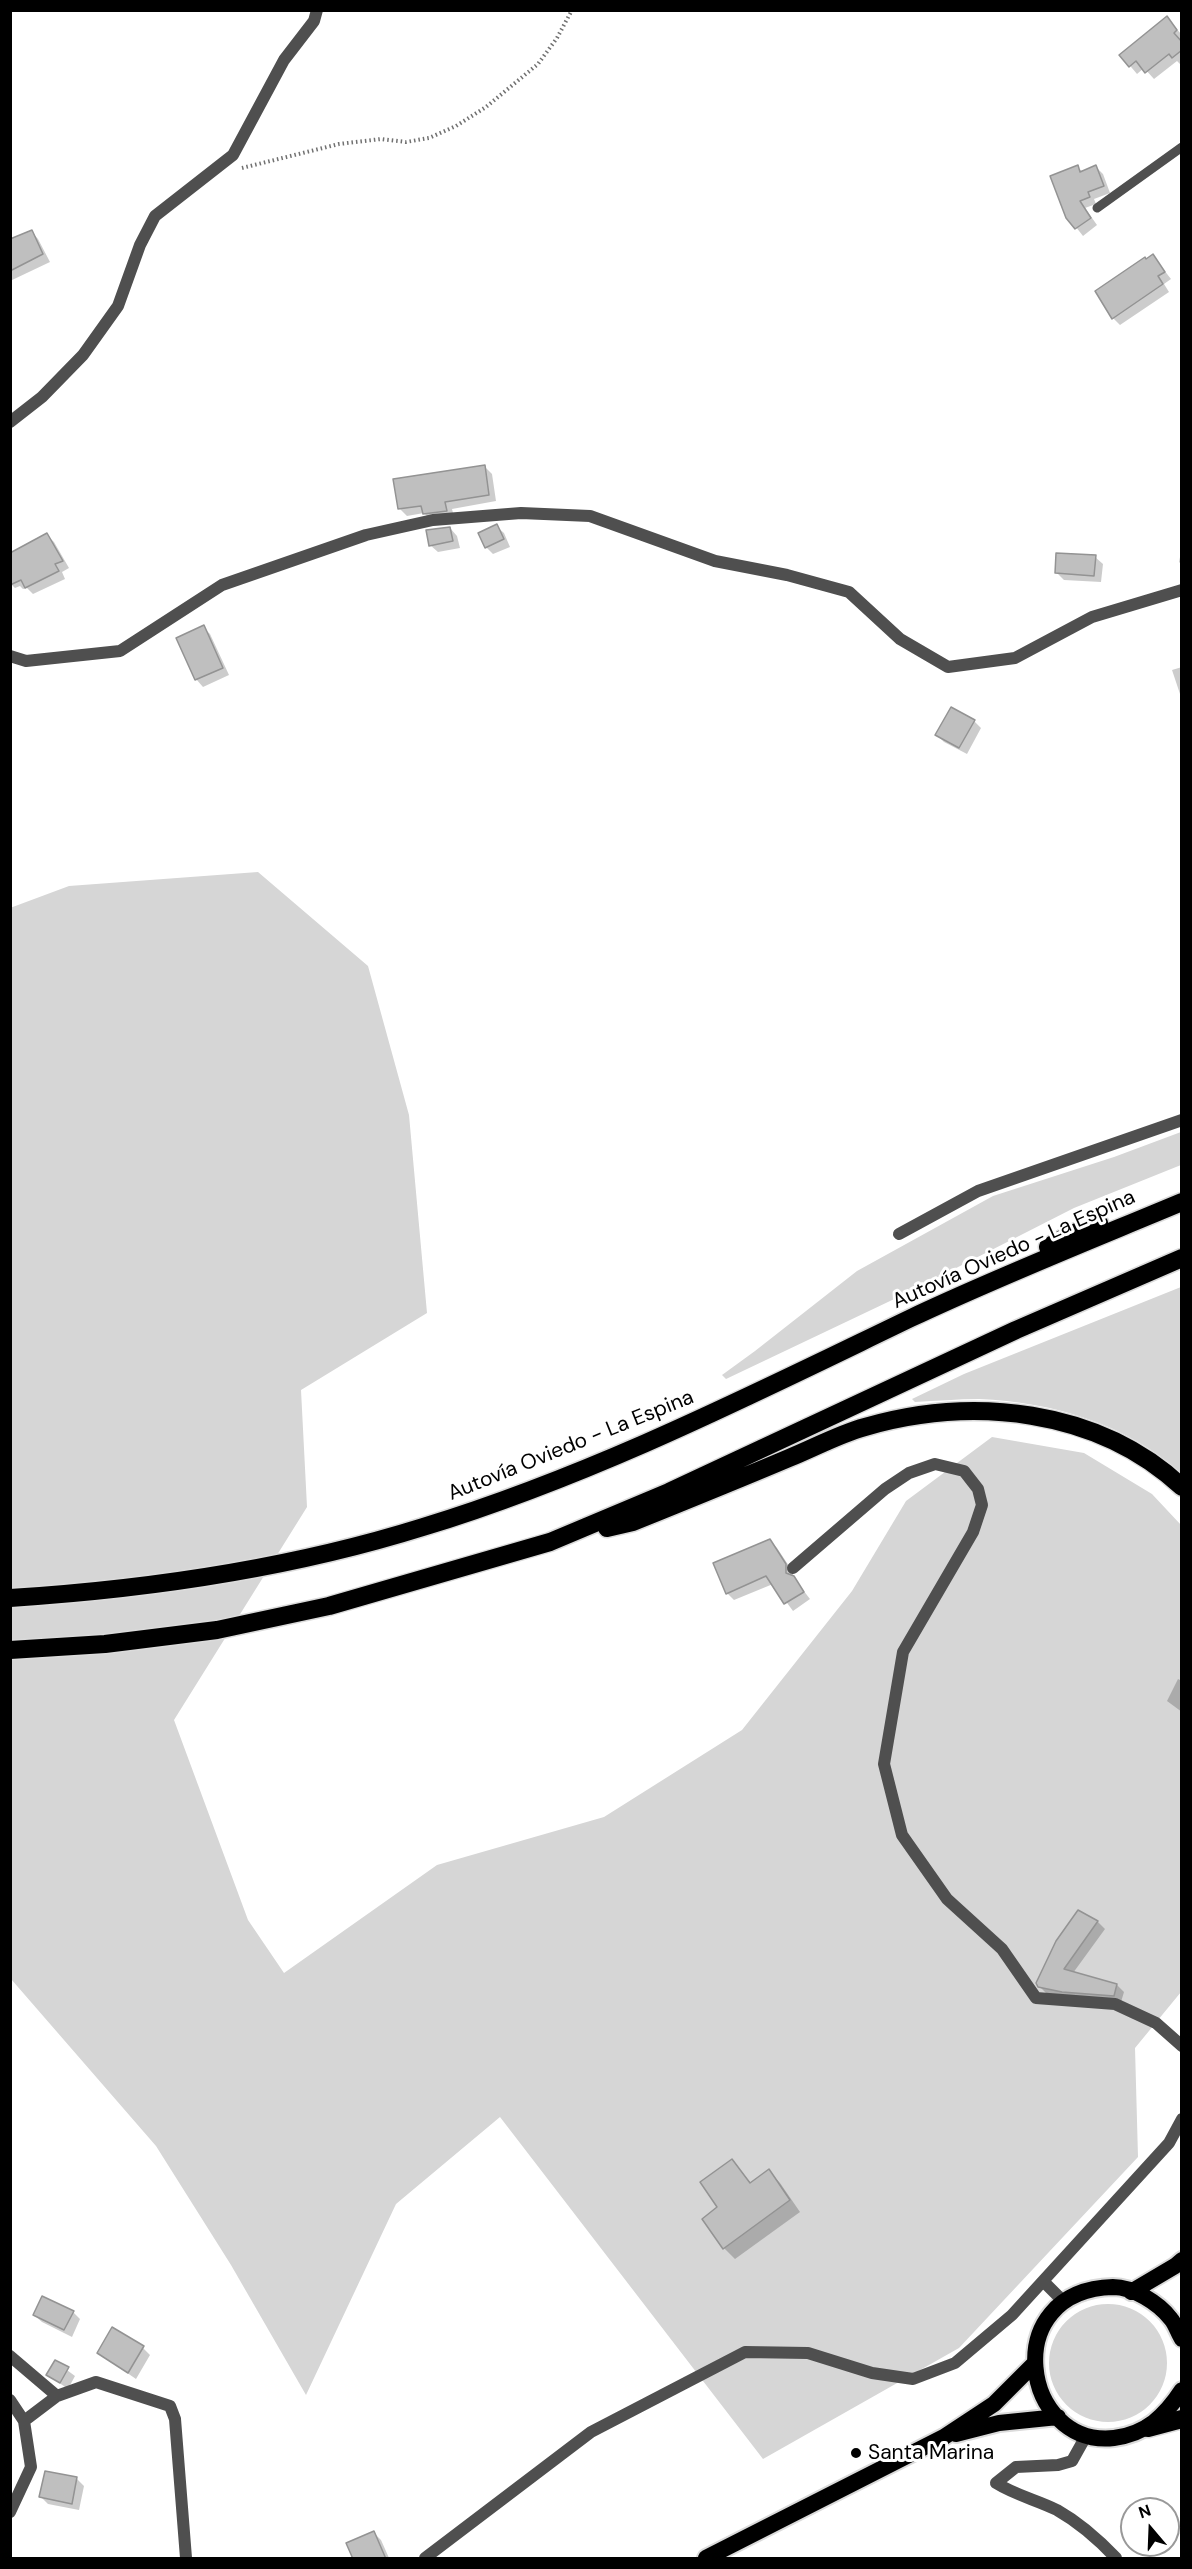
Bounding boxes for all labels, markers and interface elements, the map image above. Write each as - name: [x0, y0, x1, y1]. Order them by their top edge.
- street label: Autovía Oviedo - La Espina: [889, 1185, 1139, 1315]
- street label: Autovía Oviedo - La Espina: [444, 1385, 698, 1507]
- place label: Santa Marina: [868, 2440, 994, 2466]
- marker: Santa Marina: [849, 2446, 863, 2460]
- north arrow: [1120, 2497, 1180, 2557]
- text: N: [1136, 2500, 1154, 2523]

